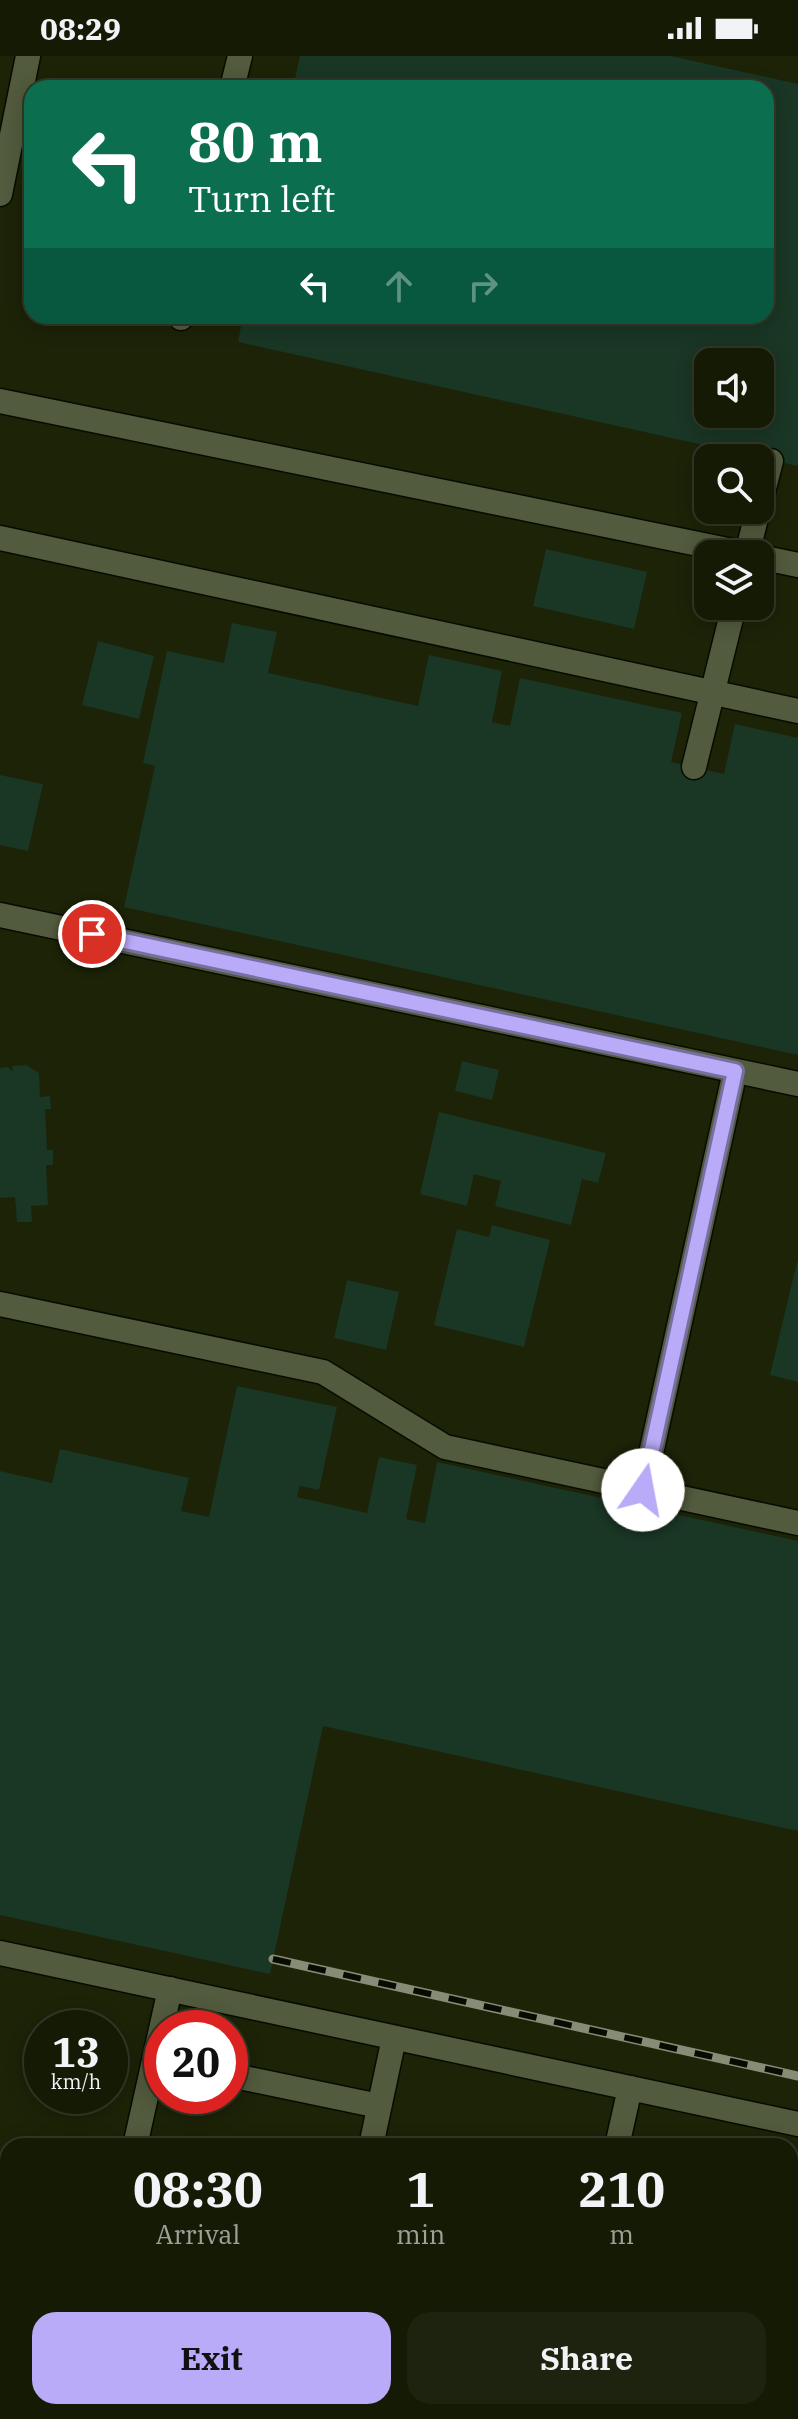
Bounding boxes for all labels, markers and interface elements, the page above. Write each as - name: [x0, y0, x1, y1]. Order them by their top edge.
- text: 08:29: [40, 9, 121, 48]
- text: 80 m: [188, 105, 323, 177]
- icon: left: [56, 112, 160, 216]
- text: Turn left: [188, 175, 335, 222]
- icon: left: [293, 264, 337, 308]
- icon: ahead: [377, 264, 421, 308]
- icon: right: [461, 264, 505, 308]
- map controls: [694, 348, 774, 620]
- button: sound: [694, 348, 774, 428]
- button: search: [694, 444, 774, 524]
- button: layers: [694, 540, 774, 620]
- pin: [58, 900, 126, 968]
- icon: arrive: [70, 912, 114, 956]
- position arrow: [601, 1448, 685, 1532]
- speed limit sign: 20: [144, 2010, 248, 2114]
- text: 13: [52, 2026, 100, 2078]
- text: km/h: [51, 2068, 101, 2095]
- text: 08:30: [133, 2158, 263, 2220]
- text: 1: [406, 2158, 435, 2220]
- text: 210: [579, 2158, 665, 2220]
- text: Arrival: [156, 2217, 240, 2251]
- text: min: [396, 2217, 445, 2251]
- text: m: [609, 2217, 634, 2251]
- button: Exit: [32, 2312, 391, 2404]
- button: Share: [407, 2312, 766, 2404]

